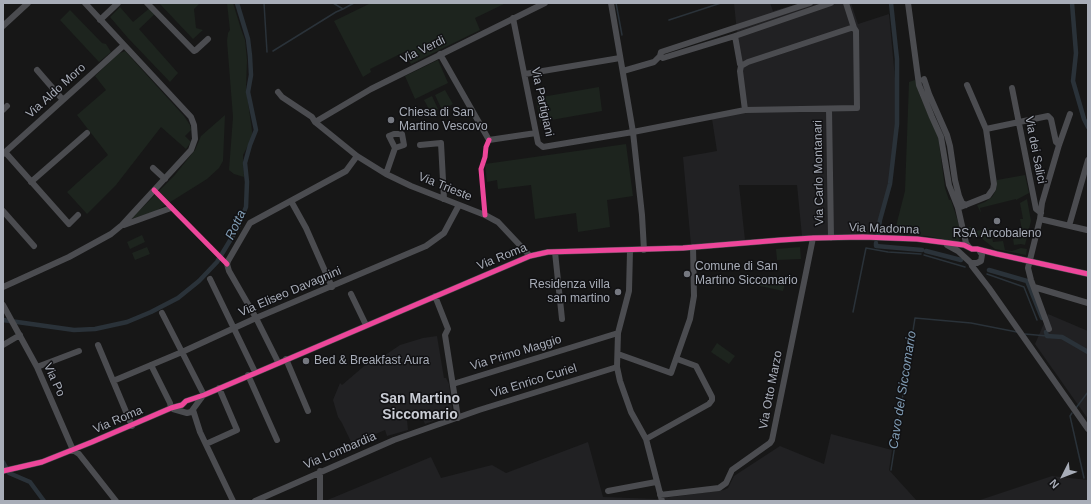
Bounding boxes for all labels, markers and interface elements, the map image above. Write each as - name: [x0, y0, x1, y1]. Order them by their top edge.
- street label: Via Verdi: [398, 33, 448, 67]
- street label: Via Aldo Moro: [23, 61, 89, 121]
- street label: Via Partigiani: [528, 66, 556, 138]
- place label: Chiesa di San Martino Vescovo: [399, 106, 488, 134]
- marker: Chiesa di San Martino Vescovo: [386, 115, 396, 125]
- street label: Via dei Salici: [1021, 115, 1049, 185]
- street label: Via Carlo Montanari: [811, 120, 827, 226]
- street label: Via Trieste: [416, 170, 474, 204]
- water label: Rotta: [222, 208, 250, 242]
- marker: RSA Arcobaleno: [992, 216, 1002, 226]
- street label: Via Madonna: [849, 221, 919, 237]
- place label: RSA Arcobaleno: [953, 227, 1041, 241]
- street label: Via Roma: [475, 240, 529, 274]
- place label: Comune di San Martino Siccomario: [695, 260, 798, 288]
- street label: Via Eliseo Davagnini: [237, 264, 343, 320]
- marker: Comune di San Martino Siccomario: [682, 269, 692, 279]
- place label: Residenza villa san martino: [529, 278, 610, 306]
- marker: Residenza villa san martino: [613, 287, 623, 297]
- water label: Cavo del Siccomario: [886, 330, 920, 450]
- street label: Via Primo Maggio: [469, 332, 563, 374]
- street label: Via Otto Marzo: [756, 349, 786, 431]
- place label: Bed & Breakfast Aura: [314, 354, 429, 368]
- marker: Bed & Breakfast Aura: [301, 356, 311, 366]
- street label: Via Po: [40, 361, 68, 399]
- street label: Via Enrico Curiel: [489, 361, 579, 401]
- district label: San Martino Siccomario: [380, 391, 460, 424]
- street label: Via Roma: [91, 403, 145, 437]
- street label: Via Lombardia: [302, 429, 378, 473]
- north arrow: [1043, 456, 1083, 496]
- text: N: [1047, 477, 1061, 491]

